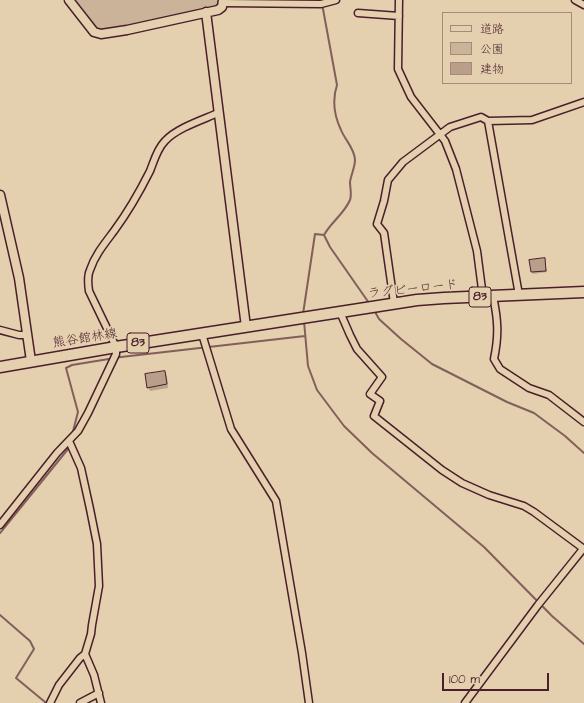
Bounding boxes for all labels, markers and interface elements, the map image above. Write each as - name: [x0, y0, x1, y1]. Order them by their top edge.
- legend: [442, 12, 572, 84]
- text: 道路: [480, 21, 504, 38]
- text: 公園: [480, 41, 504, 58]
- text: 建物: [480, 61, 504, 78]
- street label: ラグビーロード: [367, 278, 459, 302]
- road number: 83: [469, 287, 491, 307]
- street label: 熊谷館林線: [52, 326, 118, 352]
- road number: 83: [127, 333, 149, 353]
- scale bar: [444, 665, 551, 691]
- text: 100 m: [449, 671, 480, 688]

